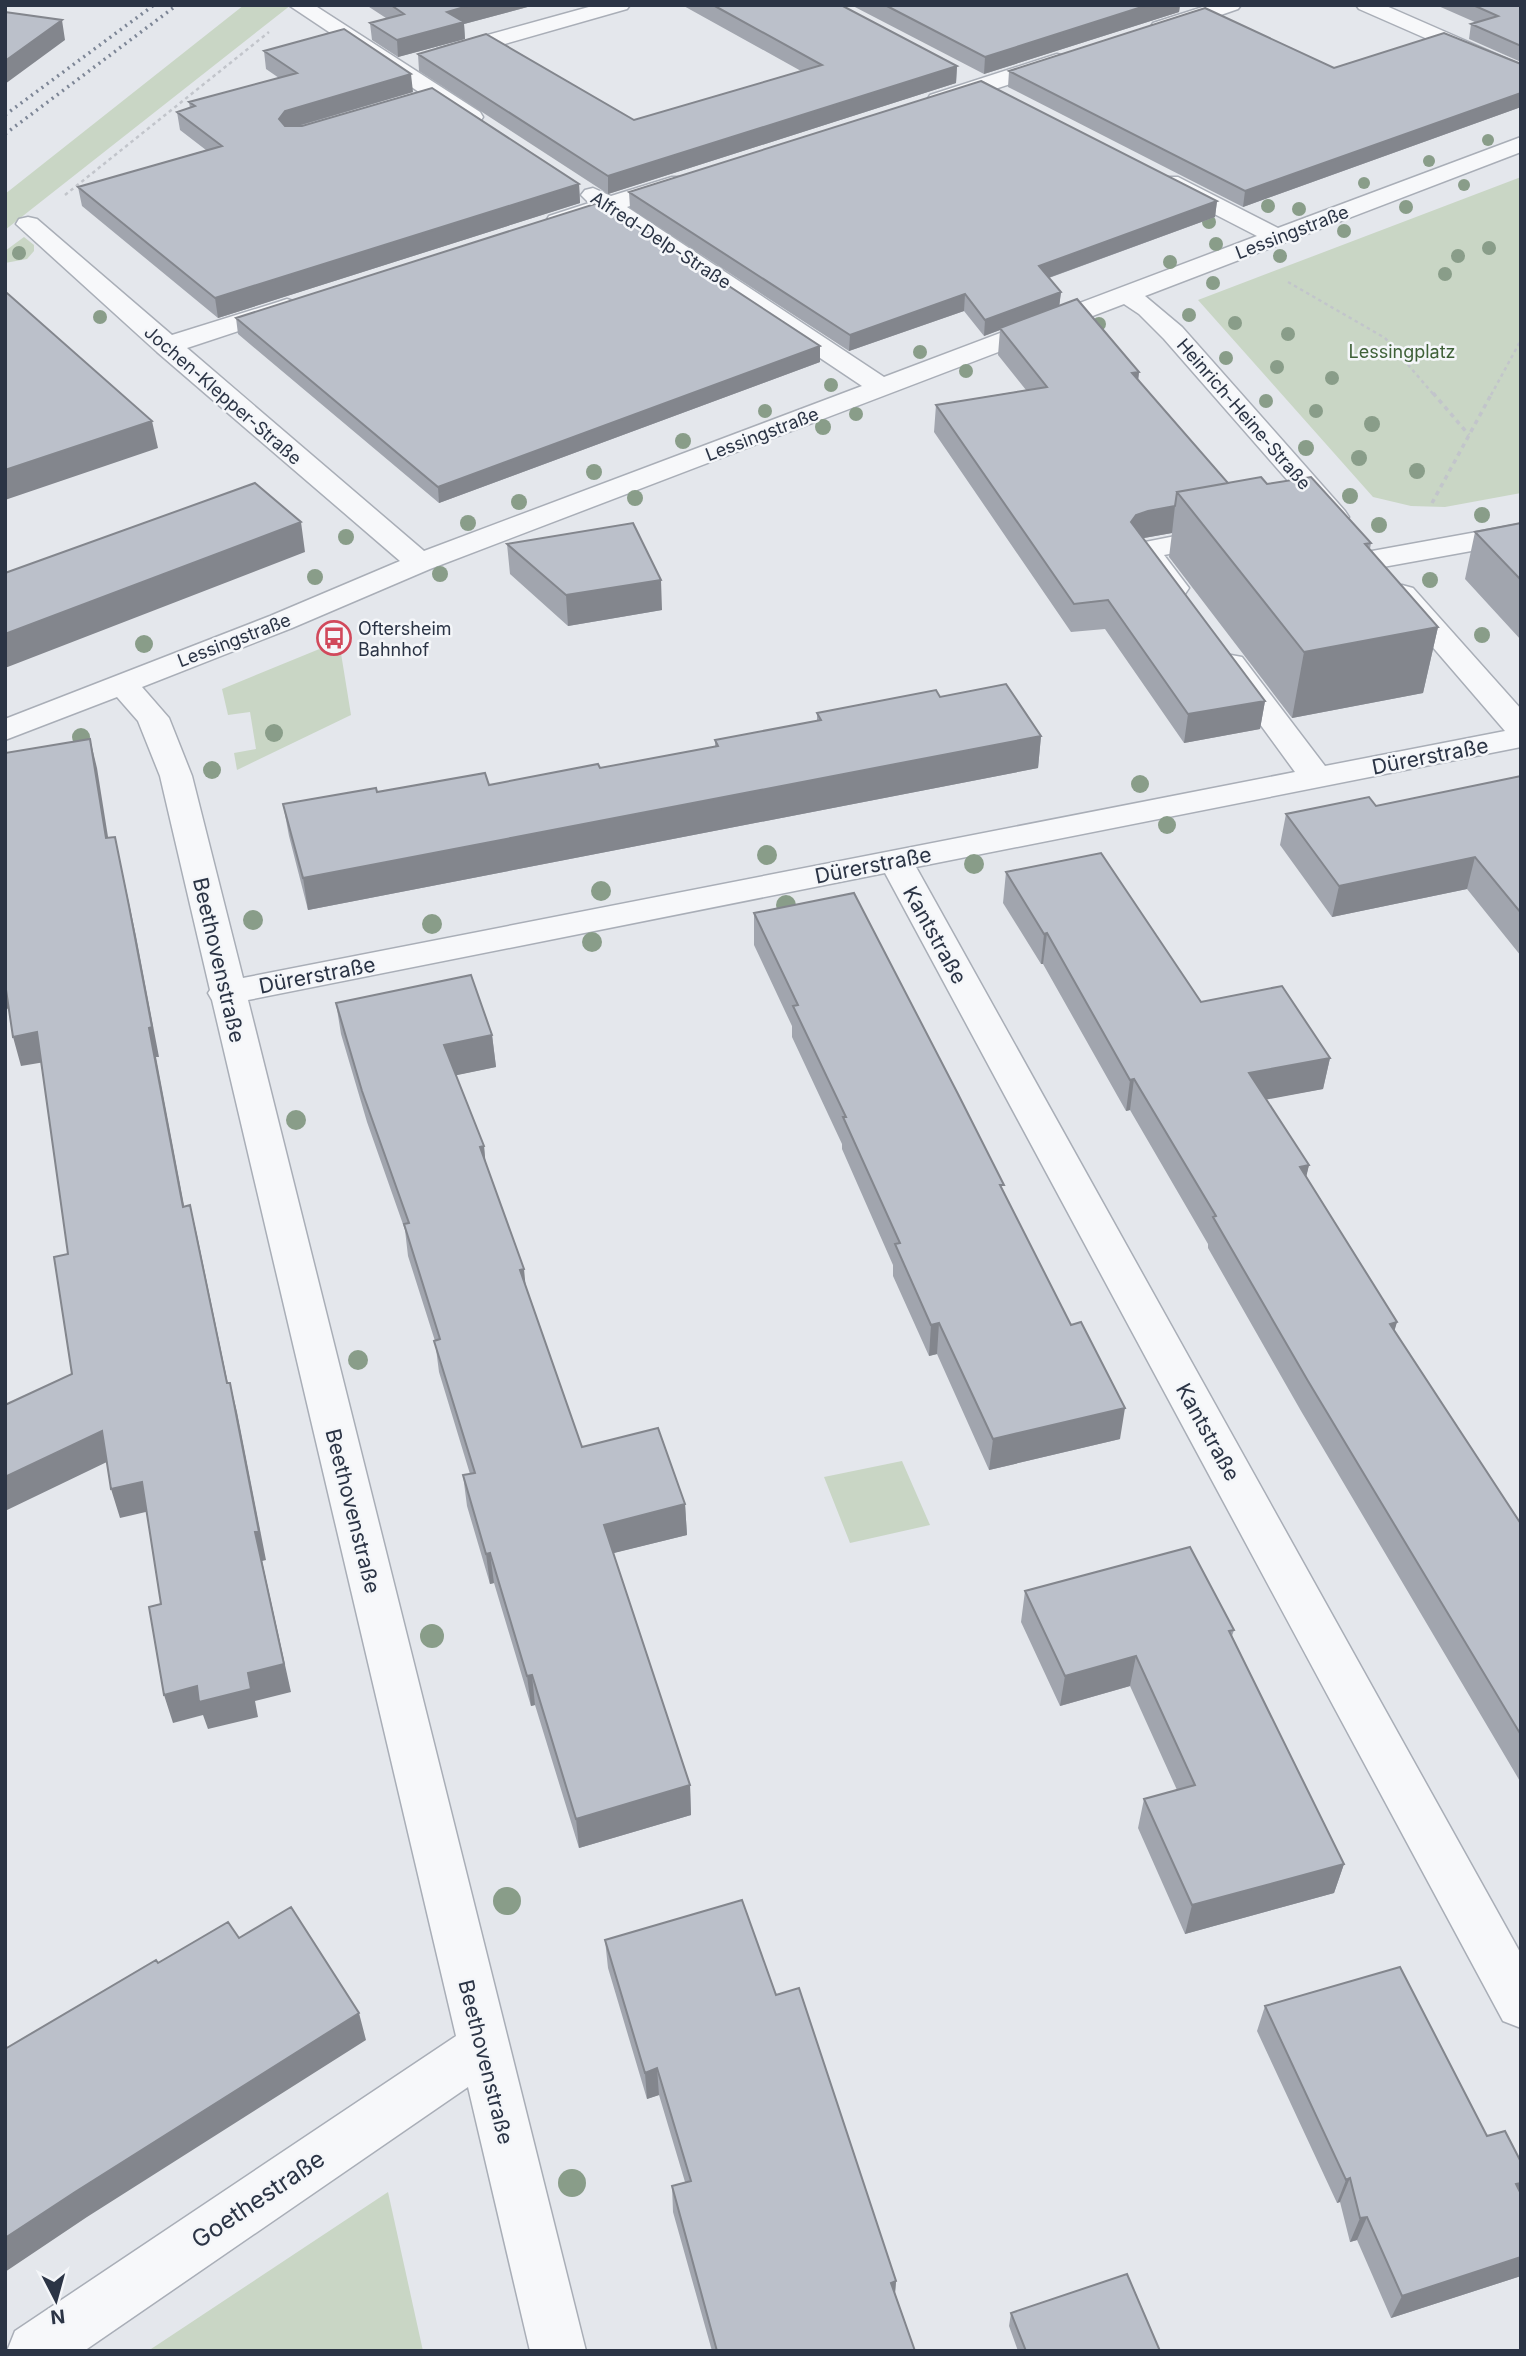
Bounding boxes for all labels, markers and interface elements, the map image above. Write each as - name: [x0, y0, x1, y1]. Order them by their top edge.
- street label: Alfred-Delp-Straße: [587, 187, 735, 293]
- street label: Lessingstraße: [1232, 201, 1352, 263]
- street label: Jochen-Klepper-Straße: [140, 321, 306, 469]
- street label: Heinrich-Heine-Straße: [1173, 334, 1315, 494]
- park label: Lessingplatz: [1348, 341, 1456, 362]
- street label: Lessingstraße: [702, 403, 822, 465]
- street label: Lessingstraße: [174, 609, 294, 671]
- place label: Oftersheim Bahnhof: [358, 618, 452, 660]
- bus stop icon: Oftersheim Bahnhof: [315, 619, 353, 657]
- street label: Dürerstraße: [1370, 732, 1490, 780]
- street label: Dürerstraße: [813, 841, 933, 889]
- street label: Beethovenstraße: [188, 875, 250, 1045]
- street label: Kantstraße: [898, 882, 972, 988]
- street label: Dürerstraße: [257, 951, 377, 999]
- street label: Kantstraße: [1171, 1379, 1245, 1485]
- street label: Beethovenstraße: [320, 1426, 386, 1596]
- street label: Beethovenstraße: [453, 1977, 519, 2147]
- street label: Goethestraße: [186, 2144, 330, 2254]
- north arrow: [21, 2265, 91, 2335]
- text: N: [49, 2304, 66, 2329]

